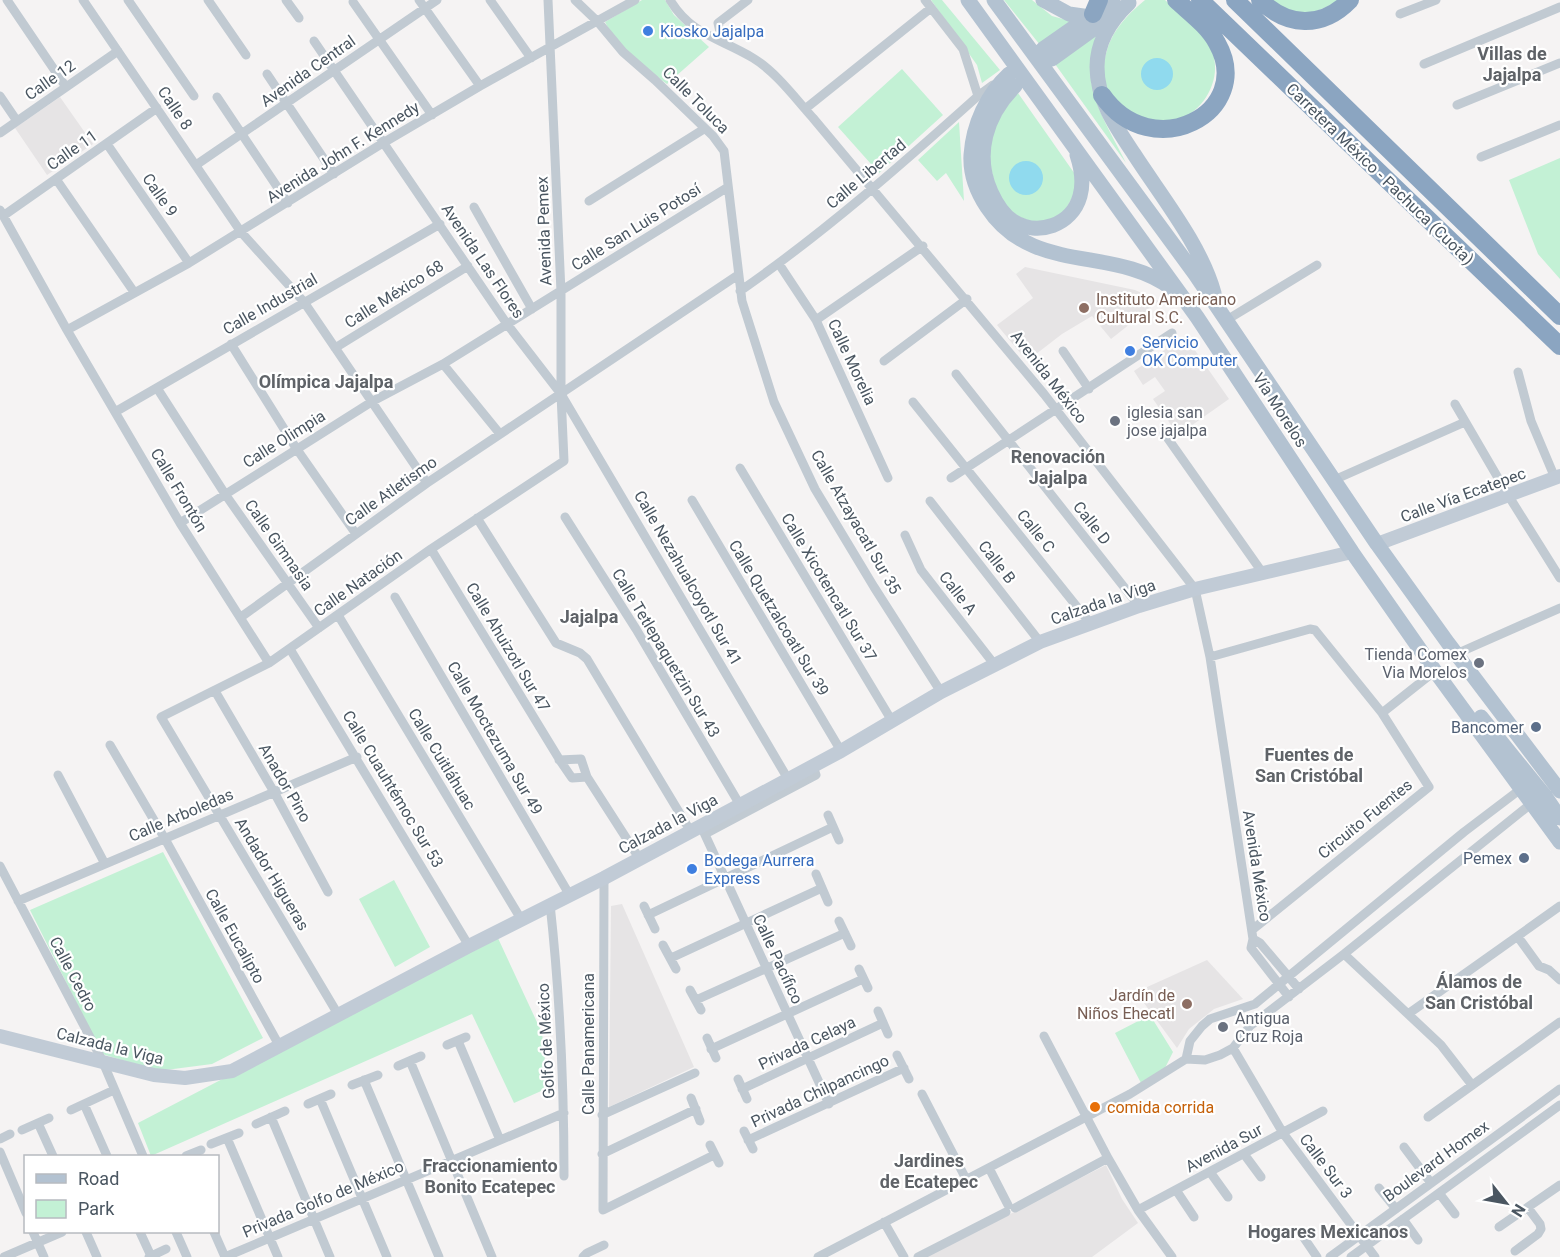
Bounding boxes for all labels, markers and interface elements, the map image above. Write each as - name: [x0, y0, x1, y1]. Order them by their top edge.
- place label: Kiosko Jajalpa: [660, 22, 764, 41]
- marker: Kiosko Jajalpa: [641, 24, 655, 38]
- street label: Avenida Central: [257, 31, 359, 111]
- district label: Villas de Jajalpa: [1477, 43, 1547, 85]
- street label: Calle 12: [21, 56, 79, 104]
- street label: Calle Toluca: [659, 63, 733, 137]
- street label: Carretera México - Pachuca (Cuota): [1282, 79, 1478, 269]
- street label: Calle 8: [154, 83, 196, 133]
- street label: Avenida John F. Kennedy: [263, 97, 423, 207]
- street label: Calle 11: [43, 126, 101, 174]
- street label: Calle Libertad: [822, 135, 910, 213]
- street label: Calle 9: [138, 170, 182, 220]
- street label: Avenida Pemex: [533, 176, 555, 286]
- street label: Calle San Luis Potosí: [568, 179, 705, 275]
- street label: Avenida Las Flores: [438, 200, 528, 322]
- street label: Calle México 68: [341, 256, 447, 332]
- street label: Calle Industrial: [219, 269, 321, 339]
- place label: Instituto Americano Cultural S.C.: [1096, 290, 1236, 327]
- marker: Instituto Americano Cultural S.C.: [1077, 301, 1091, 315]
- street label: Calle Morelia: [824, 316, 880, 408]
- street label: Avenida México: [1007, 327, 1091, 427]
- place label: Servicio OK Computer: [1142, 333, 1238, 370]
- marker: Servicio OK Computer: [1123, 344, 1137, 358]
- street label: Vía Morelos: [1249, 369, 1311, 451]
- district label: Olímpica Jajalpa: [259, 371, 394, 392]
- place label: iglesia san jose jajalpa: [1126, 403, 1207, 440]
- street label: Calle Olimpia: [239, 406, 329, 472]
- marker: iglesia san jose jajalpa: [1108, 414, 1122, 428]
- street label: Calle Frontón: [147, 445, 211, 535]
- street label: Calle Atzayacatl Sur 35: [807, 446, 905, 598]
- district label: Renovación Jajalpa: [1011, 446, 1105, 488]
- street label: Calle Atletismo: [341, 452, 441, 530]
- street label: Calle Vía Ecatepec: [1398, 464, 1528, 526]
- street label: Calle Nezahualcoyotl Sur 41: [630, 487, 746, 669]
- street label: Calle Gimnasia: [241, 496, 317, 594]
- street label: Calle D: [1069, 498, 1115, 548]
- street label: Calle C: [1013, 506, 1059, 556]
- street label: Calle Xicotencatl Sur 37: [777, 510, 881, 664]
- street label: Calle Quetzalcoatl Sur 39: [725, 537, 833, 699]
- street label: Calle B: [974, 537, 1020, 587]
- street label: Calle Natación: [310, 545, 406, 621]
- street label: Calle Tetlepaquetzin Sur 43: [608, 565, 724, 741]
- street label: Calle A: [935, 568, 981, 619]
- street label: Calzada la Viga: [1048, 575, 1158, 629]
- street label: Calle Ahuizotl Sur 47: [462, 579, 554, 715]
- district label: Jajalpa: [560, 606, 619, 627]
- place label: Tienda Comex Via Morelos: [1365, 645, 1467, 682]
- marker: Tienda Comex Via Morelos: [1472, 656, 1486, 670]
- street label: Calle Moctezuma Sur 49: [443, 658, 547, 818]
- street label: Calle Cuitláhuac: [404, 705, 480, 813]
- street label: Calle Cuauhtémoc Sur 53: [339, 707, 447, 871]
- place label: Bancomer: [1451, 718, 1525, 737]
- marker: Bancomer: [1529, 720, 1543, 734]
- street label: Anador Pino: [255, 740, 315, 826]
- district label: Fuentes de San Cristóbal: [1255, 744, 1363, 786]
- street label: Circuito Fuentes: [1314, 775, 1416, 863]
- street label: Calle Arboledas: [126, 784, 236, 846]
- street label: Calzada la Viga: [615, 790, 721, 858]
- street label: Avenida México: [1239, 809, 1275, 923]
- street label: Andador Higueras: [231, 814, 313, 934]
- place label: Pemex: [1463, 849, 1512, 868]
- place label: Bodega Aurrera Express: [704, 851, 814, 888]
- marker: Pemex: [1517, 851, 1531, 865]
- marker: Bodega Aurrera Express: [685, 862, 699, 876]
- street label: Calle Eucalipto: [201, 885, 269, 987]
- street label: Calle Pacífico: [749, 911, 807, 1007]
- street label: Calle Cedro: [45, 933, 101, 1015]
- district label: Álamos de San Cristóbal: [1425, 971, 1533, 1013]
- street label: Calle Panamericana: [579, 973, 598, 1115]
- street label: Golfo de México: [533, 983, 559, 1099]
- place label: Jardín de Niños Ehecatl: [1077, 986, 1175, 1023]
- marker: Jardín de Niños Ehecatl: [1180, 997, 1194, 1011]
- place label: Antigua Cruz Roja: [1235, 1009, 1303, 1046]
- street label: Privada Celaya: [755, 1012, 859, 1074]
- marker: Antigua Cruz Roja: [1216, 1020, 1230, 1034]
- street label: Calzada la Viga: [54, 1024, 166, 1068]
- street label: Privada Chilpancingo: [748, 1051, 892, 1131]
- place label: comida corrida: [1107, 1098, 1214, 1117]
- marker: comida corrida: [1088, 1100, 1102, 1114]
- street label: Boulevard Homex: [1380, 1116, 1493, 1206]
- street label: Avenida Sur: [1182, 1120, 1266, 1176]
- street label: Calle Sur 3: [1296, 1130, 1356, 1202]
- district label: Jardines de Ecatepec: [880, 1150, 978, 1192]
- legend: [24, 1155, 219, 1233]
- district label: Fraccionamiento Bonito Ecatepec: [422, 1155, 558, 1197]
- street label: Privada Golfo de México: [240, 1156, 406, 1242]
- text: Road: [78, 1168, 119, 1189]
- north arrow: [1476, 1173, 1536, 1233]
- text: Park: [78, 1198, 115, 1219]
- text: N: [1507, 1201, 1529, 1220]
- district label: Hogares Mexicanos: [1248, 1221, 1408, 1242]

